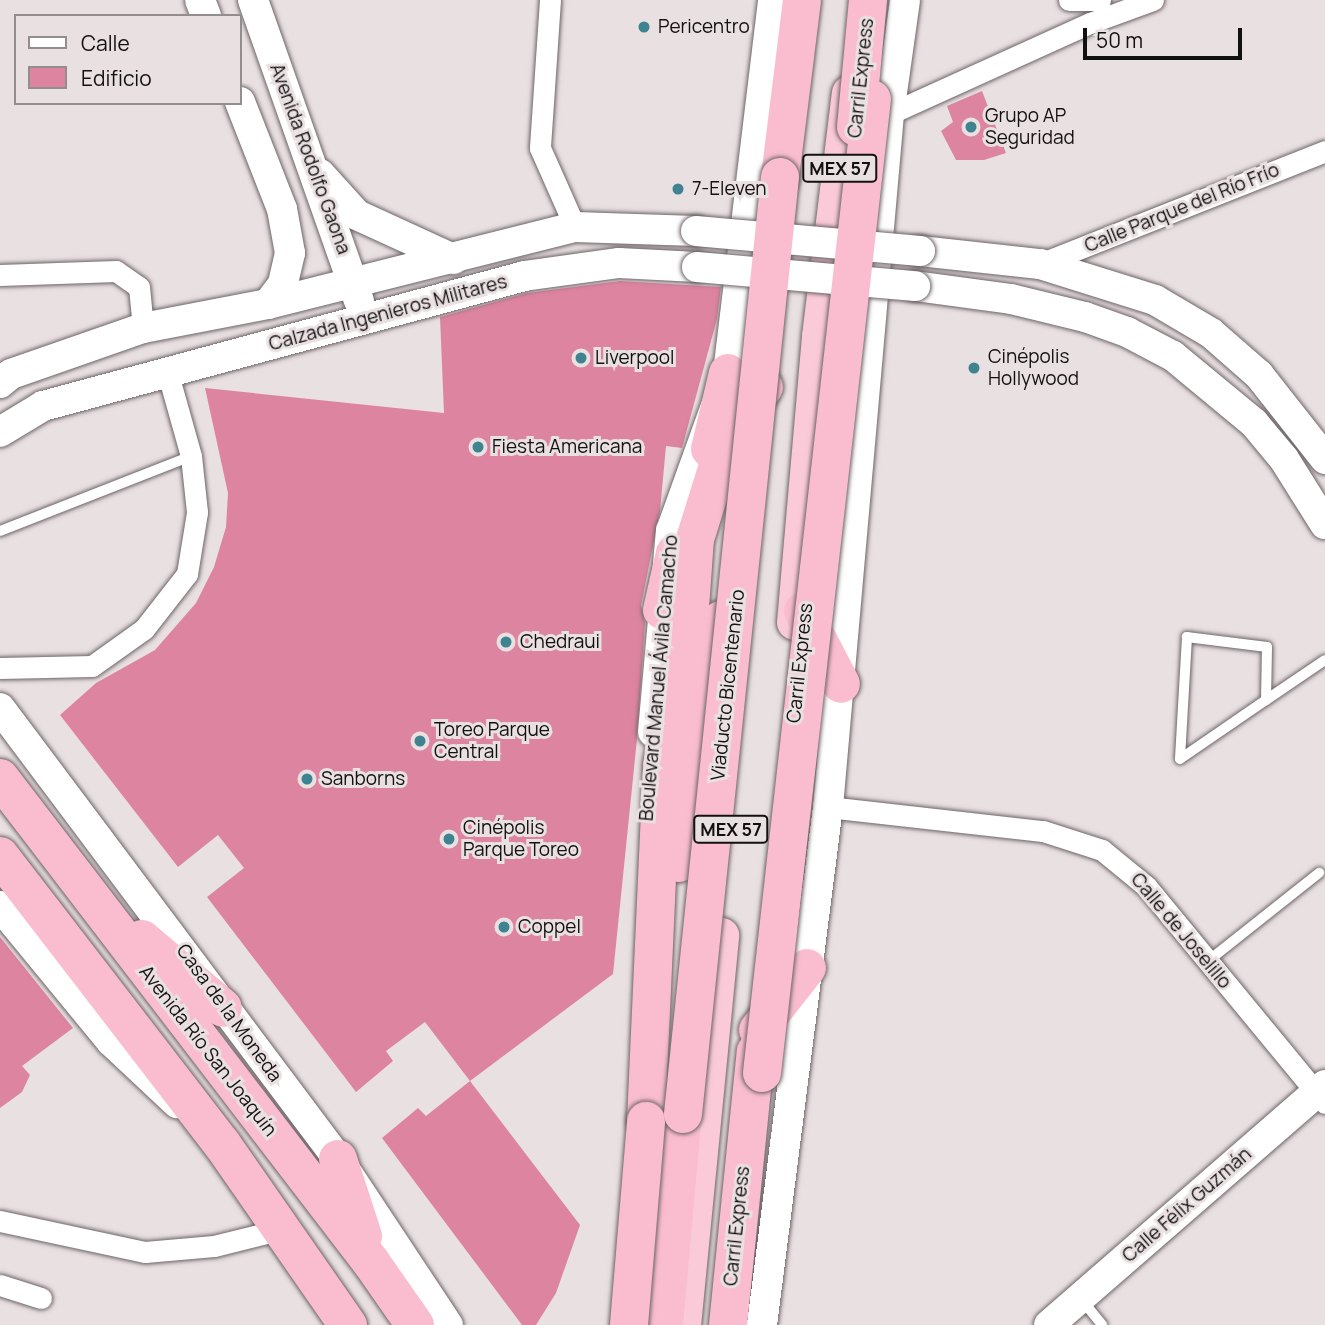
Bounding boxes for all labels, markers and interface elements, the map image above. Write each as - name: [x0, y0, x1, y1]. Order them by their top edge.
- legend: [14, 14, 242, 105]
- scale bar: [1087, 14, 1246, 58]
- place label: Pericentro: [658, 16, 750, 38]
- street label: Carril Express: [843, 17, 879, 139]
- marker: Pericentro: [636, 19, 652, 35]
- text: 50 m: [1096, 26, 1143, 54]
- text: Calle: [81, 29, 130, 57]
- street label: Avenida Rodolfo Gaona: [265, 61, 355, 257]
- text: Edificio: [81, 64, 152, 92]
- place label: Grupo AP Seguridad: [985, 105, 1075, 149]
- marker: Grupo AP Seguridad: [963, 119, 979, 135]
- road number: MEX 57: [802, 154, 878, 182]
- street label: Calle Parque del Río Frío: [1081, 158, 1283, 258]
- place label: 7-Eleven: [692, 178, 767, 200]
- marker: 7-Eleven: [670, 181, 686, 197]
- street label: Calzada Ingenieros Militares: [266, 270, 510, 356]
- place label: Cinépolis Hollywood: [988, 346, 1079, 390]
- place label: Liverpool: [595, 347, 675, 369]
- marker: Liverpool: [573, 350, 589, 366]
- marker: Cinépolis Hollywood: [966, 360, 982, 376]
- place label: Fiesta Americana: [492, 436, 642, 458]
- marker: Fiesta Americana: [470, 439, 486, 455]
- street label: Boulevard Manuel Ávila Camacho: [635, 534, 683, 822]
- street label: Viaducto Bicentenario: [707, 588, 749, 782]
- street label: Carril Express: [782, 602, 818, 724]
- place label: Chedraui: [520, 631, 600, 653]
- marker: Chedraui: [498, 634, 514, 650]
- place label: Toreo Parque Central: [434, 719, 550, 763]
- marker: Toreo Parque Central: [412, 733, 428, 749]
- place label: Sanborns: [321, 768, 405, 790]
- marker: Sanborns: [299, 771, 315, 787]
- road number: MEX 57: [692, 814, 770, 844]
- place label: Cinépolis Parque Toreo: [463, 817, 579, 861]
- marker: Cinépolis Parque Toreo: [441, 831, 457, 847]
- street label: Calle de Joselillo: [1126, 868, 1236, 994]
- place label: Coppel: [518, 916, 581, 938]
- marker: Coppel: [496, 919, 512, 935]
- street label: Casa de la Moneda: [171, 940, 287, 1086]
- street label: Avenida Río San Joaquín: [134, 961, 282, 1141]
- street label: Calle Félix Guzmán: [1118, 1143, 1256, 1267]
- street label: Carril Express: [719, 1165, 755, 1287]

